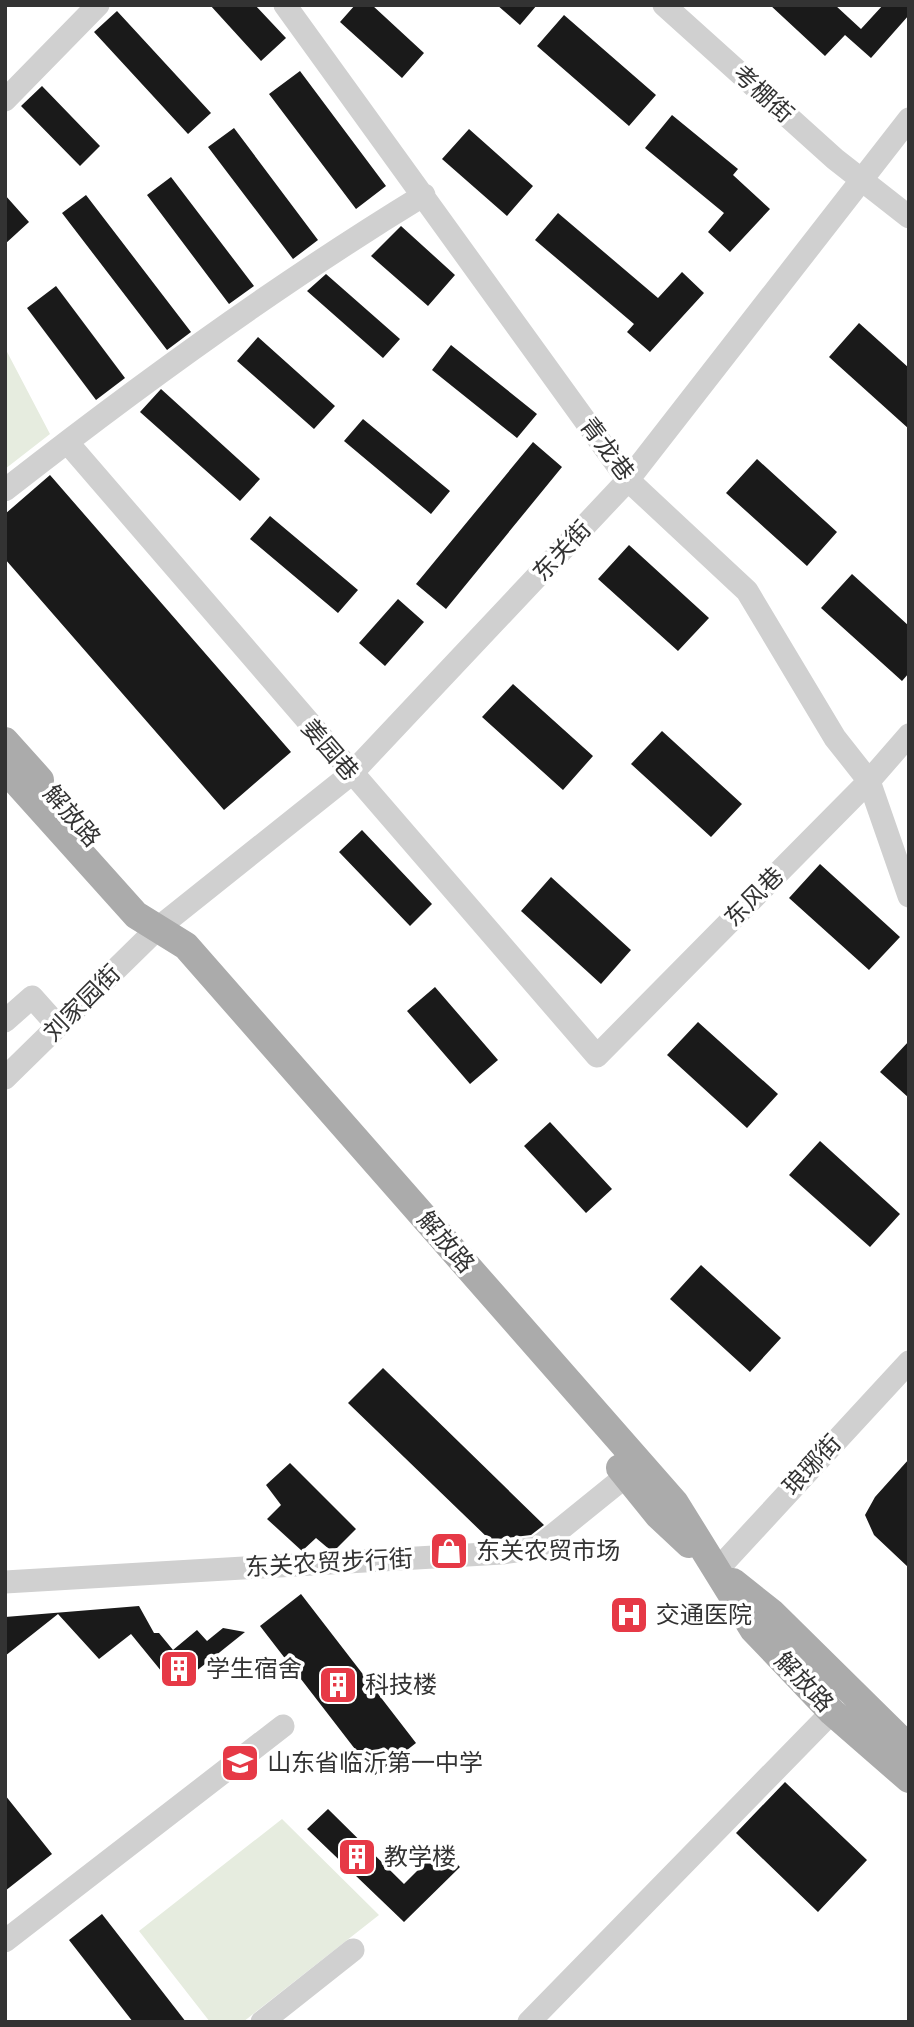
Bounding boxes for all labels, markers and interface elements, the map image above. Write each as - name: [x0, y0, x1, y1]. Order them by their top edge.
- street label: 考棚街: [727, 60, 799, 128]
- street label: 青龙巷: [574, 412, 640, 486]
- street label: 东关街: [527, 515, 597, 587]
- street label: 姜园巷: [296, 714, 364, 786]
- street label: 解放路: [38, 780, 106, 852]
- street label: 东风巷: [719, 862, 789, 932]
- street label: 刘家园街: [38, 959, 126, 1047]
- street label: 解放路: [412, 1206, 480, 1278]
- street label: 琅琊街: [777, 1429, 847, 1501]
- shop icon: 东关农贸市场: [428, 1530, 470, 1572]
- place label: 东关农贸市场: [476, 1537, 620, 1565]
- street label: 东关农贸步行街: [244, 1545, 414, 1581]
- hospital icon: 交通医院: [608, 1594, 650, 1636]
- place label: 交通医院: [656, 1601, 752, 1629]
- street label: 解放路: [769, 1646, 839, 1718]
- building icon: 学生宿舍: [158, 1648, 200, 1690]
- place label: 学生宿舍: [206, 1655, 302, 1683]
- building icon: 科技楼: [317, 1664, 359, 1706]
- place label: 科技楼: [365, 1671, 437, 1699]
- school or university icon: 山东省临沂第一中学: [219, 1742, 261, 1784]
- place label: 山东省临沂第一中学: [267, 1749, 483, 1777]
- building icon: 教学楼: [336, 1836, 378, 1878]
- place label: 教学楼: [384, 1843, 456, 1871]

